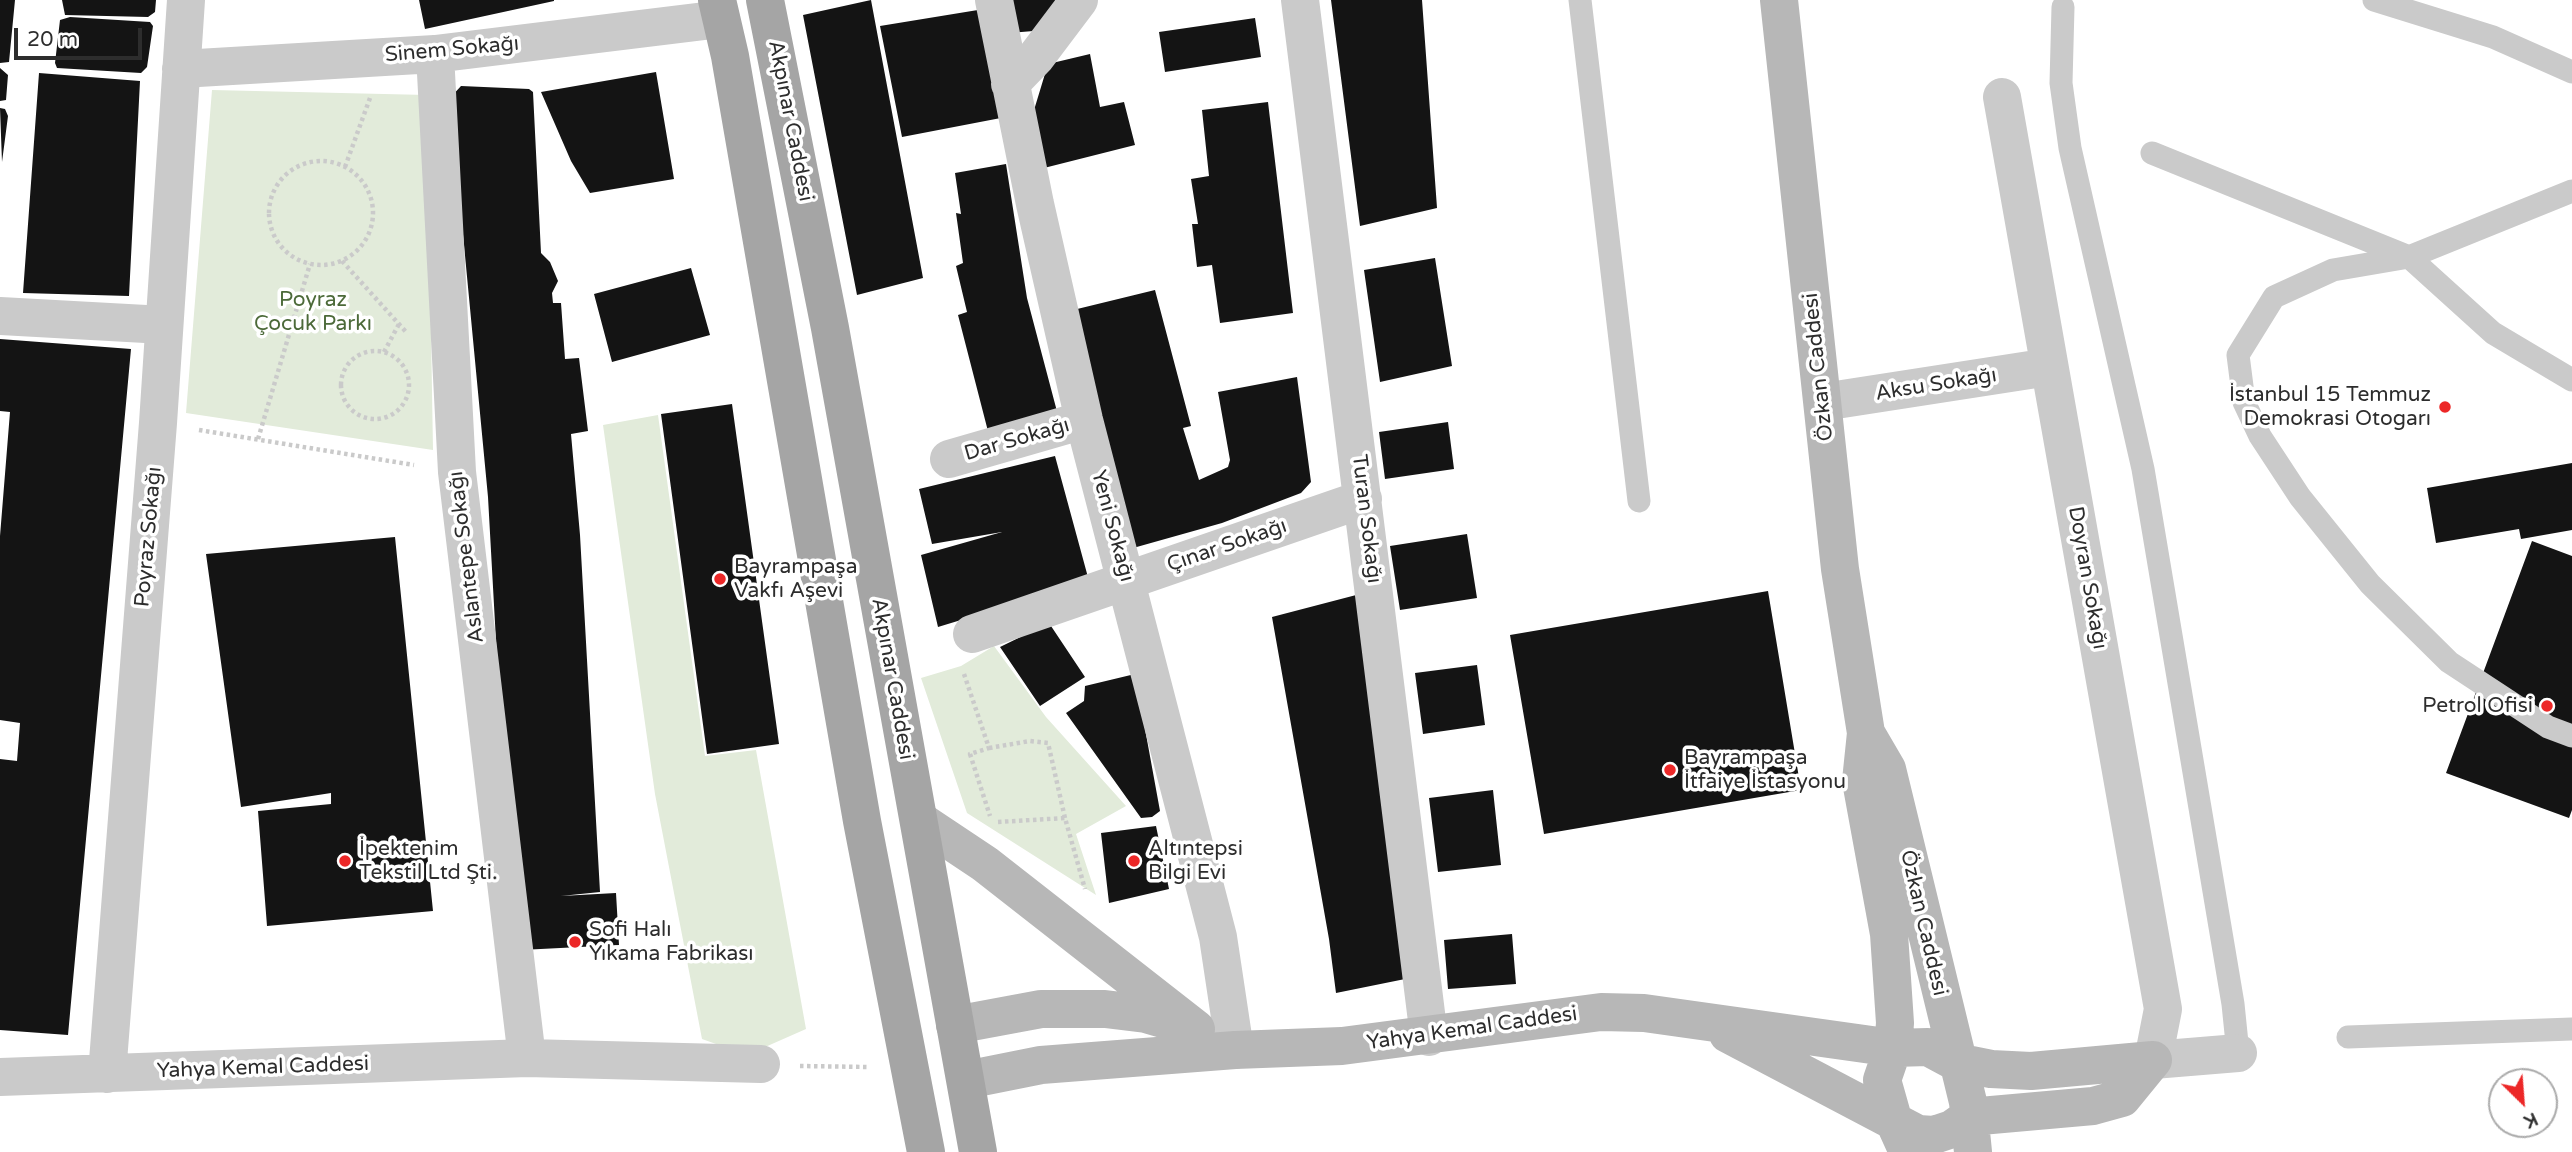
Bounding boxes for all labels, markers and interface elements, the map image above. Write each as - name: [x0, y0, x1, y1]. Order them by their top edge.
- scale bar: [18, 14, 145, 58]
- text: 20 m: [27, 27, 78, 52]
- street label: Sinem Sokağı: [384, 32, 520, 68]
- street label: Akpınar Caddesi: [762, 38, 818, 204]
- park label: Poyraz Çocuk Parkı: [254, 287, 372, 337]
- street label: Özkan Caddesi: [1799, 292, 1839, 442]
- street label: Aksu Sokağı: [1874, 363, 1998, 407]
- place label: İstanbul 15 Temmuz Demokrasi Otogarı: [2229, 382, 2431, 432]
- marker: İstanbul 15 Temmuz Demokrasi Otogarı: [2437, 399, 2453, 415]
- street label: Dar Sokağı: [962, 413, 1072, 467]
- street label: Turan Sokağı: [1346, 453, 1386, 585]
- street label: Poyraz Sokağı: [130, 466, 168, 608]
- street label: Yeni Sokağı: [1085, 467, 1139, 585]
- street label: Aslantepe Sokağı: [444, 470, 490, 644]
- street label: Doyran Sokağı: [2062, 505, 2112, 651]
- street label: Çınar Sokağı: [1164, 514, 1290, 578]
- place label: Bayrampaşa Vakfı Aşevi: [734, 554, 858, 604]
- marker: Bayrampaşa Vakfı Aşevi: [712, 571, 728, 587]
- street label: Akpınar Caddesi: [865, 596, 919, 762]
- place label: Petrol Ofisi: [2422, 693, 2533, 719]
- marker: Petrol Ofisi: [2539, 698, 2555, 714]
- place label: Bayrampaşa İtfaiye İstasyonu: [1684, 745, 1846, 795]
- marker: Bayrampaşa İtfaiye İstasyonu: [1662, 762, 1678, 778]
- place label: İpektenim Tekstil Ltd Şti.: [359, 836, 497, 886]
- place label: Altıntepsi Bilgi Evi: [1148, 836, 1243, 886]
- street label: Özkan Caddesi: [1894, 848, 1952, 998]
- marker: İpektenim Tekstil Ltd Şti.: [337, 853, 353, 869]
- marker: Altıntepsi Bilgi Evi: [1126, 853, 1142, 869]
- place label: Sofi Halı Yıkama Fabrikası: [589, 917, 754, 967]
- marker: Sofi Halı Yıkama Fabrikası: [567, 934, 583, 950]
- street label: Yahya Kemal Caddesi: [1365, 1002, 1579, 1056]
- street label: Yahya Kemal Caddesi: [156, 1052, 370, 1084]
- north arrow: [2488, 1068, 2558, 1138]
- text: K: [2521, 1108, 2541, 1133]

